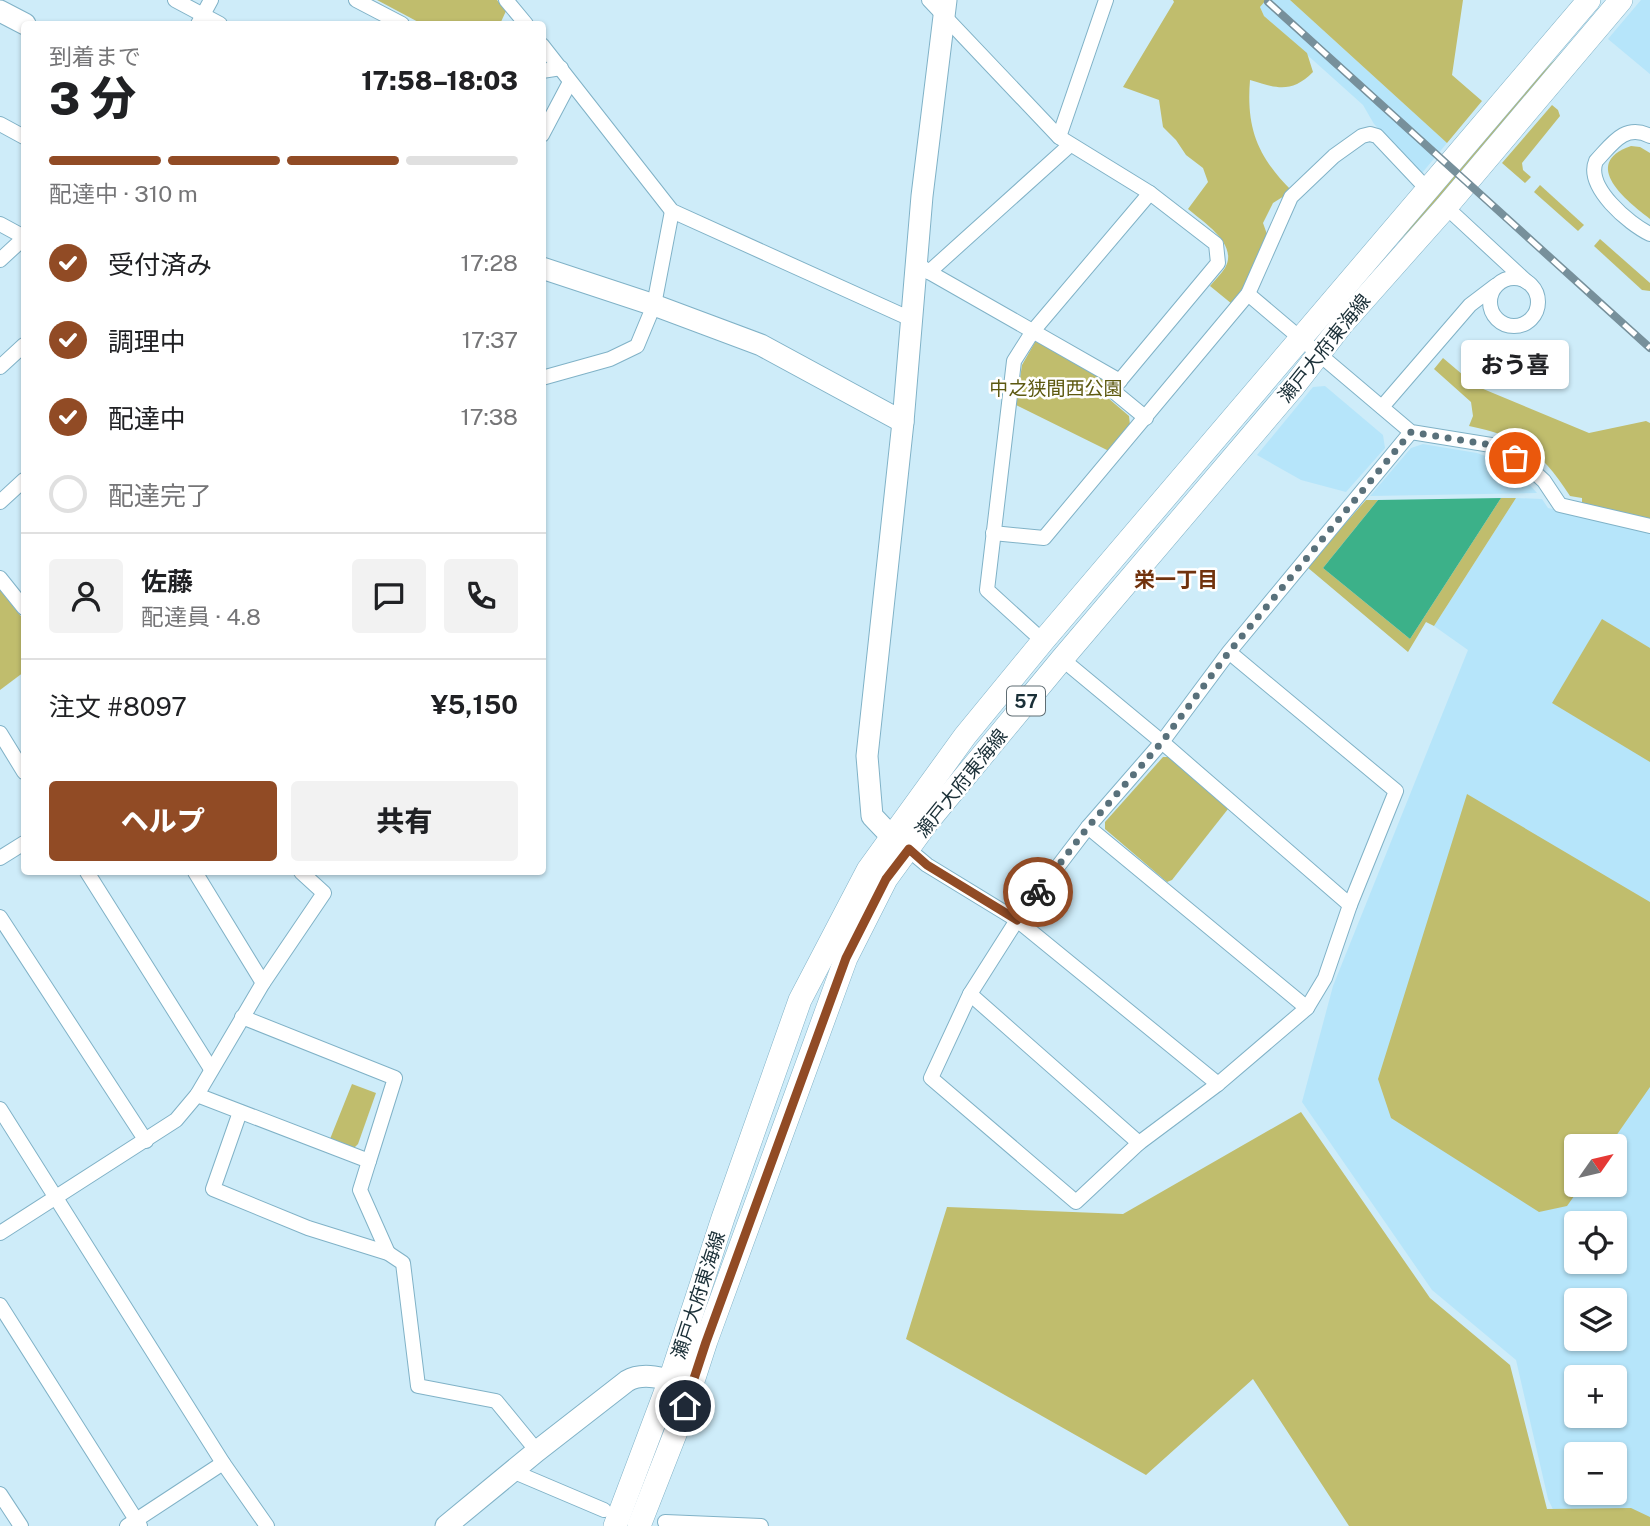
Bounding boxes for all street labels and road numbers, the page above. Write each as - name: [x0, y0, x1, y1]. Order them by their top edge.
- street label: 瀬戸大府東海線: [1274, 289, 1374, 407]
- road number: 57: [1007, 686, 1045, 716]
- street label: 瀬戸大府東海線: [911, 724, 1011, 842]
- street label: 瀬戸大府東海線: [667, 1228, 729, 1362]

